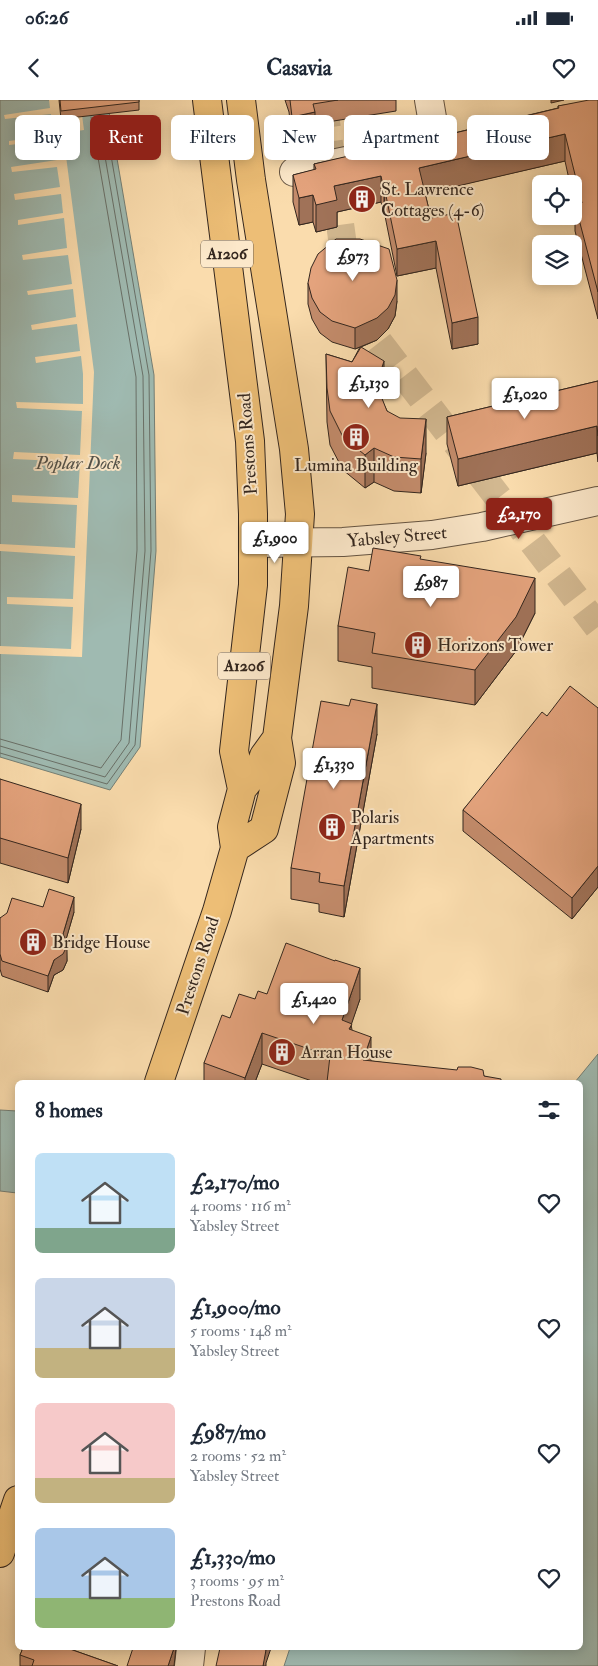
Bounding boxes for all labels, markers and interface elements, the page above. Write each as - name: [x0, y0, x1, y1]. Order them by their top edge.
- text: 06:26: [25, 6, 68, 30]
- icon: back: [20, 54, 48, 82]
- text: Casavia: [266, 54, 332, 82]
- icon: heart: [550, 54, 578, 82]
- chip: Buy: [15, 115, 80, 160]
- chip: Rent: [90, 115, 161, 160]
- chip: Filters: [171, 115, 254, 160]
- chip: New: [264, 115, 334, 160]
- chip: Apartment: [344, 115, 457, 160]
- chip: House: [467, 115, 549, 160]
- map controls: [532, 175, 582, 285]
- button: locate: [532, 175, 582, 225]
- place label: St. Lawrence Cottages (4-6): [381, 178, 484, 222]
- building icon: St. Lawrence Cottages (4-6): [347, 184, 377, 214]
- button: layers: [532, 235, 582, 285]
- road number: A1206: [201, 240, 253, 268]
- pin: £973: [323, 240, 383, 282]
- text: £973: [337, 246, 369, 266]
- pin: £1,130: [328, 366, 410, 409]
- text: £1,130: [349, 373, 389, 393]
- pin: £1,020: [484, 378, 566, 420]
- text: £1,020: [503, 384, 547, 404]
- street label: Prestons Road: [233, 392, 263, 496]
- building icon: Lumina Building: [341, 422, 371, 452]
- water label: Poplar Dock: [34, 451, 121, 475]
- place label: Lumina Building: [294, 454, 419, 477]
- pin: £2,170: [478, 498, 560, 540]
- text: £2,170: [497, 504, 541, 524]
- street label: Yabsley Street: [346, 521, 448, 553]
- pin: £1,900: [234, 522, 316, 564]
- text: £1,900: [253, 528, 297, 548]
- pin: £987: [401, 566, 461, 608]
- text: £987: [414, 572, 448, 592]
- building icon: Horizons Tower: [403, 630, 433, 660]
- place label: Horizons Tower: [437, 634, 553, 657]
- road number: A1206: [218, 652, 270, 680]
- pin: £1,330: [293, 748, 375, 790]
- text: £1,330: [314, 754, 354, 774]
- place label: Polaris Apartments: [350, 806, 434, 850]
- building icon: Polaris Apartments: [317, 812, 347, 842]
- street label: Prestons Road: [171, 914, 225, 1018]
- building icon: Bridge House: [18, 927, 48, 957]
- place label: Bridge House: [52, 931, 151, 954]
- pin: £1,420: [273, 982, 355, 1025]
- text: £1,420: [291, 989, 337, 1009]
- building icon: Arran House: [267, 1037, 297, 1067]
- place label: Arran House: [300, 1041, 393, 1064]
- icon: filters: [535, 1096, 563, 1124]
- text: 8 homes: [35, 1097, 103, 1124]
- text: £2,170/mo: [190, 1169, 279, 1196]
- icon: home: [75, 1173, 135, 1233]
- icon: heart: [535, 1189, 563, 1217]
- text: 4 rooms · 116 m²: [190, 1196, 291, 1216]
- text: Yabsley Street: [190, 1216, 279, 1236]
- text: £1,900/mo: [190, 1294, 281, 1321]
- icon: home: [75, 1298, 135, 1358]
- icon: heart: [535, 1314, 563, 1342]
- text: 5 rooms · 148 m²: [190, 1321, 292, 1341]
- text: Yabsley Street: [190, 1341, 279, 1361]
- text: £987/mo: [190, 1419, 266, 1446]
- icon: home: [75, 1423, 135, 1483]
- icon: heart: [535, 1439, 563, 1467]
- text: 2 rooms · 52 m²: [190, 1446, 286, 1466]
- text: Yabsley Street: [190, 1466, 279, 1486]
- text: £1,330/mo: [190, 1544, 275, 1571]
- icon: home: [75, 1548, 135, 1608]
- icon: heart: [535, 1564, 563, 1592]
- text: 3 rooms · 95 m²: [190, 1571, 284, 1591]
- text: Prestons Road: [190, 1591, 281, 1611]

